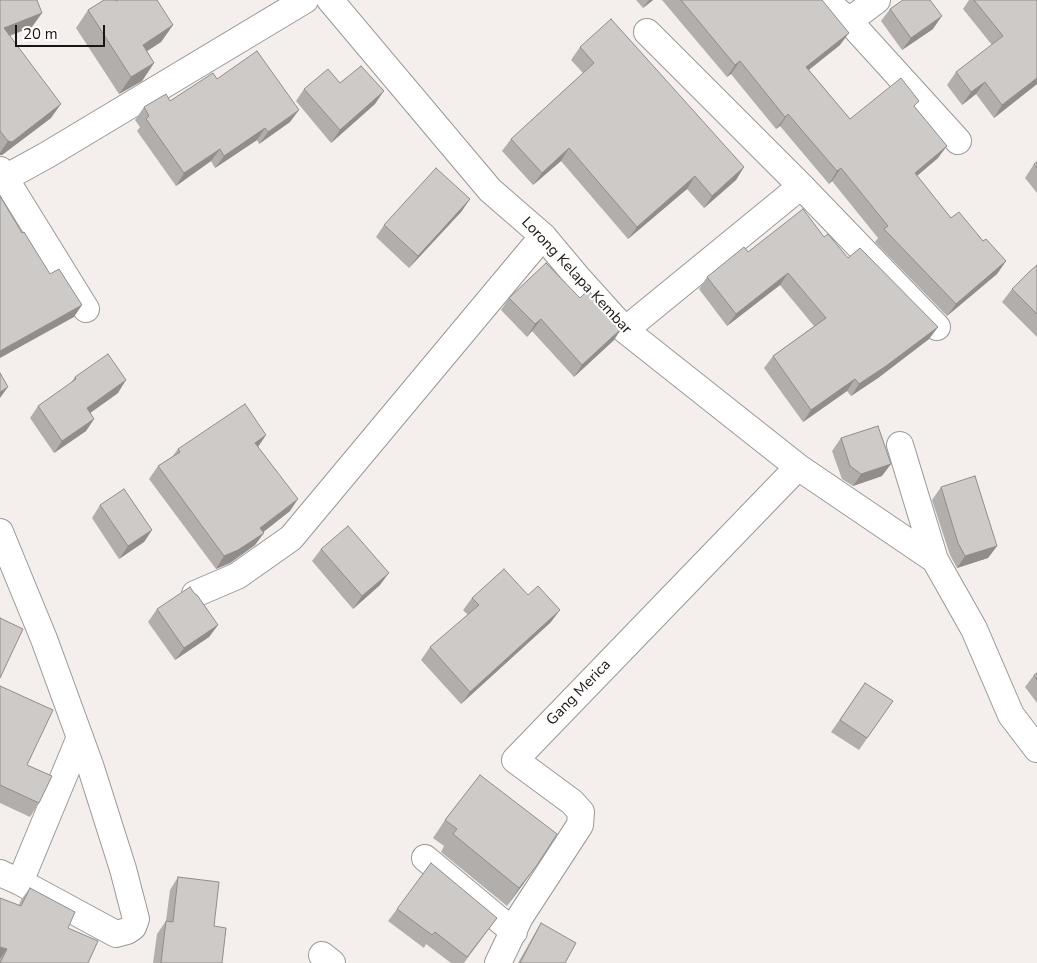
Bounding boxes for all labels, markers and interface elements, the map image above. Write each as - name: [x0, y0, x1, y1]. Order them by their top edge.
- scale bar: [18, 15, 108, 47]
- text: 20 m: [23, 24, 58, 44]
- street label: Lorong Kelapa Kembar: [517, 214, 635, 338]
- street label: Gang Merica: [543, 656, 615, 730]

